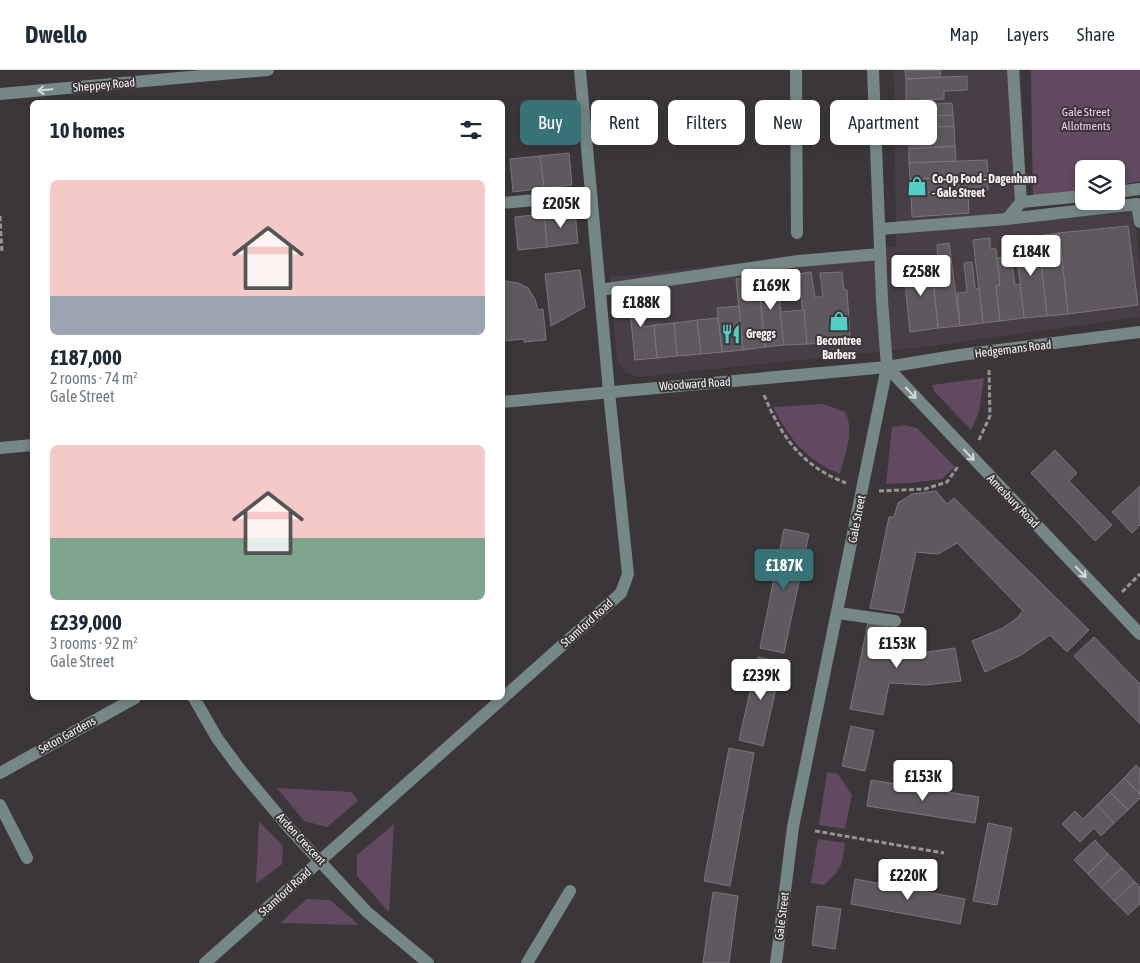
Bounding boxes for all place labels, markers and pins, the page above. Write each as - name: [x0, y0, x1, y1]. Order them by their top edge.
- place label: Co-Op Food - Dagenham - Gale Street: [932, 172, 1037, 200]
- shop icon: Co-Op Food - Dagenham - Gale Street: [906, 175, 928, 197]
- pin: £205K: [526, 186, 596, 229]
- pin: £184K: [996, 234, 1066, 277]
- pin: £258K: [886, 254, 956, 297]
- pin: £169K: [736, 268, 806, 311]
- pin: £188K: [606, 286, 676, 328]
- shop icon: Becontree Barbers: [828, 310, 850, 332]
- restaurant icon: Greggs: [720, 323, 742, 345]
- place label: Greggs: [746, 327, 776, 341]
- place label: Becontree Barbers: [817, 334, 862, 362]
- pin: £187K: [749, 548, 819, 591]
- pin: £153K: [862, 626, 932, 669]
- pin: £239K: [726, 658, 796, 701]
- pin: £153K: [888, 760, 958, 802]
- pin: £220K: [873, 858, 943, 901]

